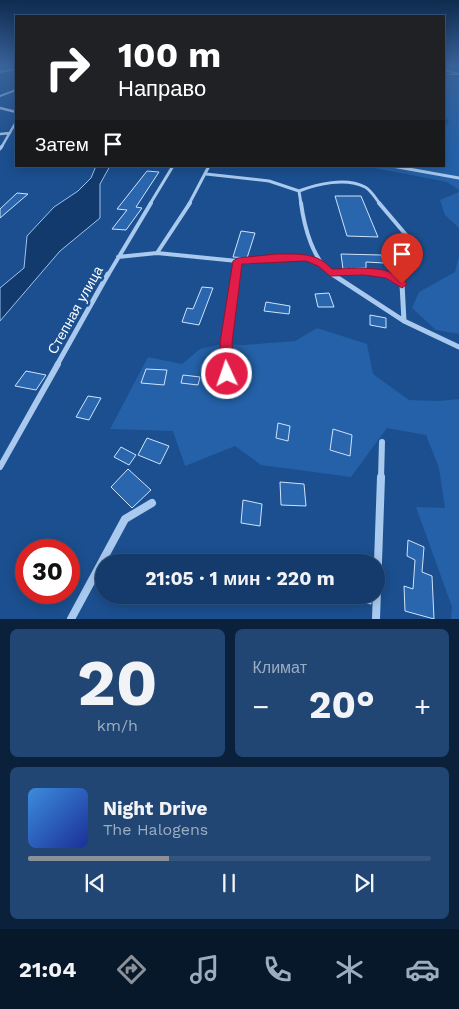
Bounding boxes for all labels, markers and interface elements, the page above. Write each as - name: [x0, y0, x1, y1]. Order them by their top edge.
- text: 100 m: [118, 34, 221, 76]
- icon: right: [35, 35, 100, 100]
- text: Направо: [118, 76, 206, 101]
- icon: arrive: [99, 130, 127, 158]
- text: Затем: [35, 133, 89, 156]
- pin: [381, 233, 423, 284]
- icon: arrive: [388, 240, 416, 268]
- street label: Степная улица: [44, 263, 106, 357]
- position arrow: [200, 347, 252, 399]
- speed limit sign: 30: [15, 539, 80, 604]
- text: 21:05 · 1 мин · 220 m: [145, 567, 335, 590]
- text: 20: [77, 645, 158, 721]
- text: Климат: [253, 658, 307, 677]
- text: 20°: [309, 683, 375, 727]
- text: −: [253, 690, 269, 723]
- text: +: [414, 690, 431, 723]
- text: km/h: [97, 716, 138, 735]
- text: Night Drive: [103, 797, 208, 820]
- text: The Halogens: [103, 820, 208, 839]
- icon: previous: [81, 869, 109, 897]
- icon: pause: [215, 869, 243, 897]
- icon: next: [350, 869, 378, 897]
- icon: directions: [114, 952, 149, 987]
- icon: music: [187, 952, 222, 987]
- icon: phone: [260, 952, 295, 987]
- icon: climate: [332, 952, 367, 987]
- icon: car: [405, 952, 440, 987]
- text: 21:04: [19, 957, 76, 982]

